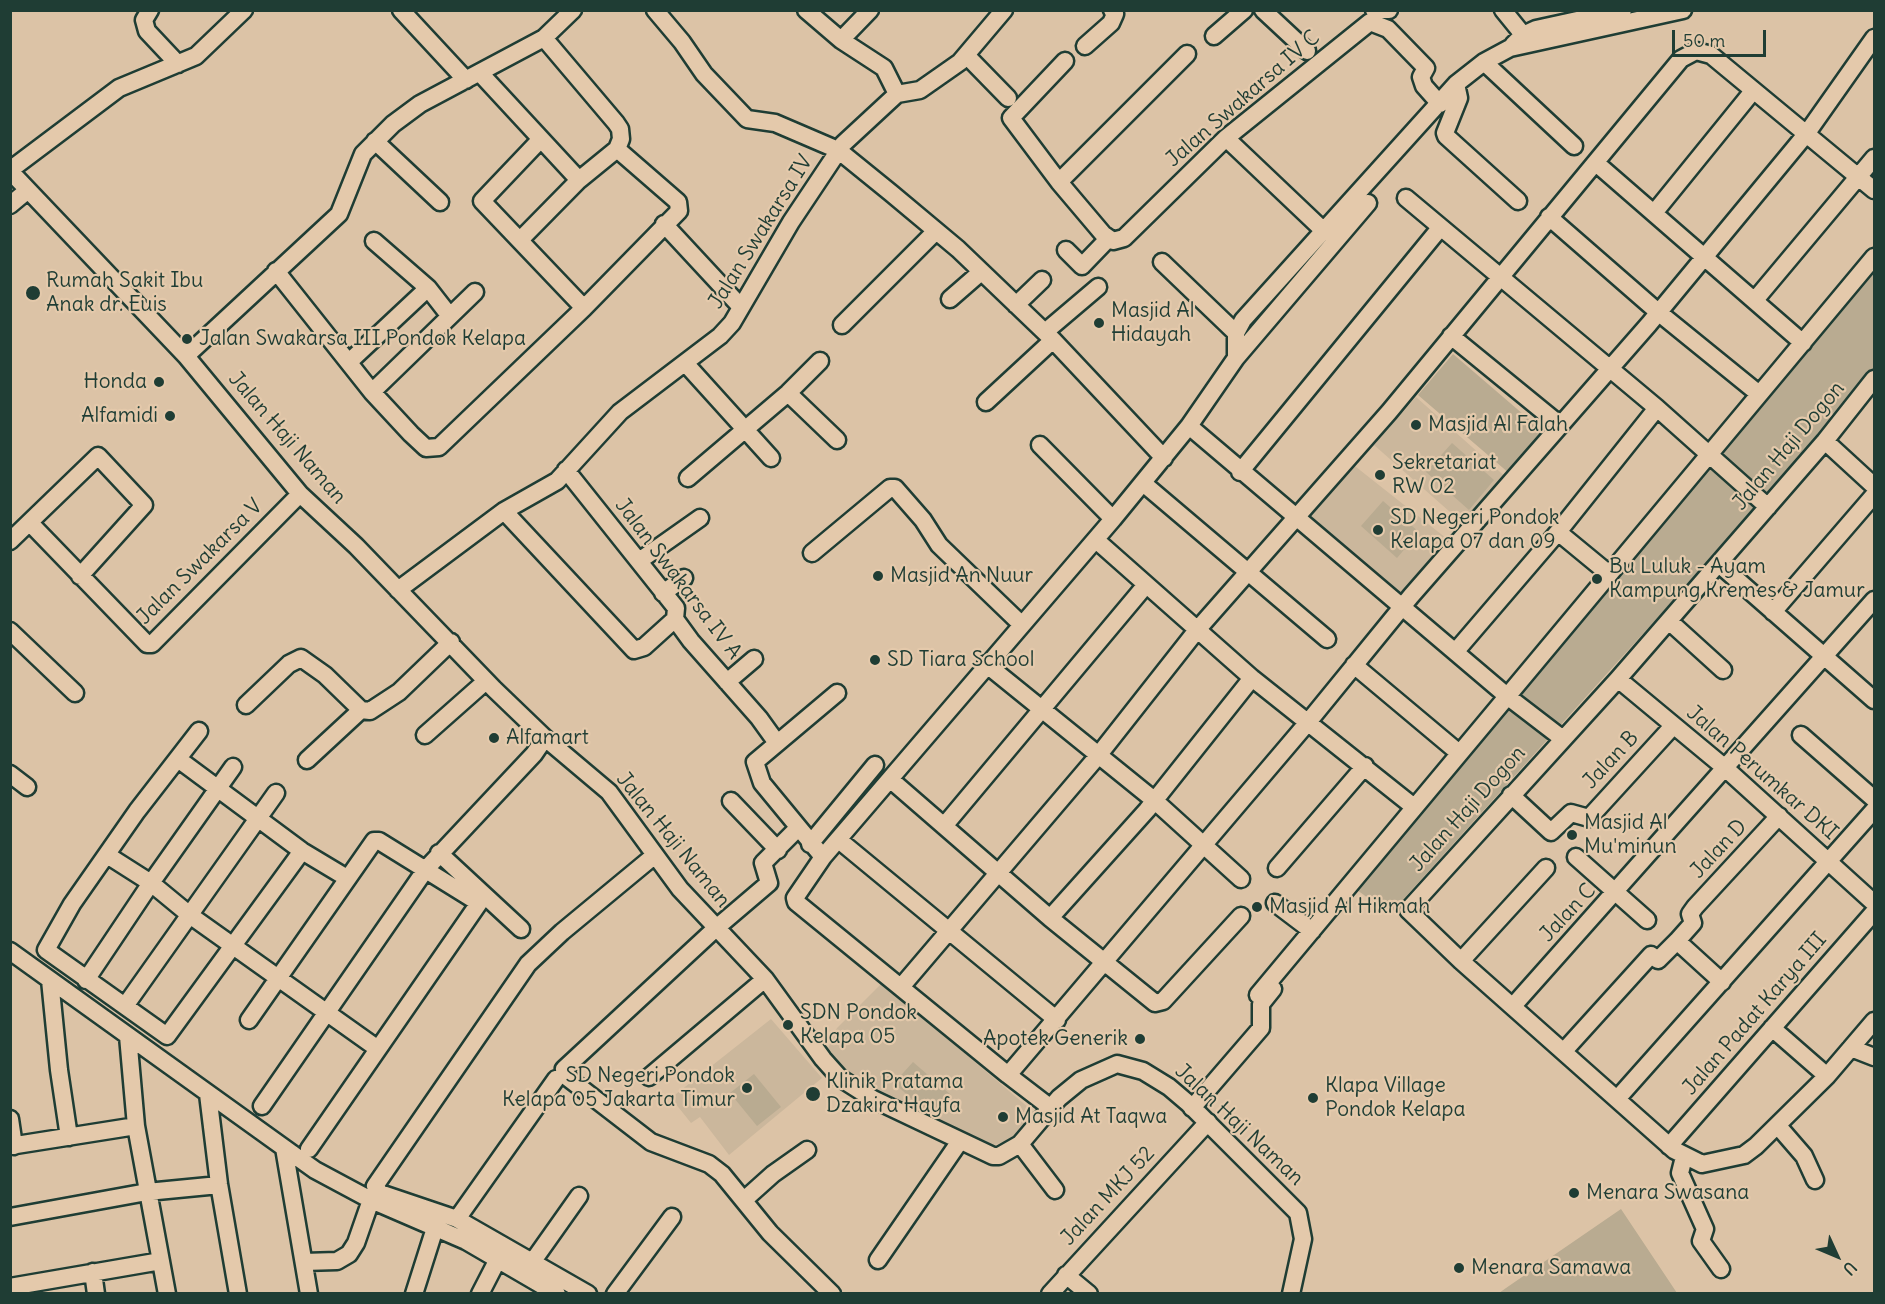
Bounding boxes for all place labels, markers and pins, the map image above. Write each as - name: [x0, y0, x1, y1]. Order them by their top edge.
- place label: Rumah Sakit Ibu Anak dr. Euis: [46, 268, 203, 318]
- marker: Rumah Sakit Ibu Anak dr. Euis: [24, 284, 42, 302]
- place label: Masjid Al Hidayah: [1111, 298, 1194, 348]
- marker: Masjid Al Hidayah: [1092, 316, 1106, 330]
- place label: Jalan Swakarsa III Pondok Kelapa: [199, 326, 526, 352]
- marker: Jalan Swakarsa III Pondok Kelapa: [180, 332, 194, 346]
- place label: Honda: [84, 369, 147, 395]
- marker: Honda: [152, 375, 166, 389]
- place label: Alfamidi: [81, 403, 158, 429]
- marker: Alfamidi: [163, 409, 177, 423]
- place label: Masjid Al Falah: [1428, 412, 1568, 438]
- marker: Masjid Al Falah: [1409, 418, 1423, 432]
- place label: Sekretariat RW 02: [1392, 450, 1496, 500]
- marker: Sekretariat RW 02: [1373, 468, 1387, 482]
- place label: SD Negeri Pondok Kelapa 07 dan 09: [1390, 505, 1560, 555]
- marker: SD Negeri Pondok Kelapa 07 dan 09: [1371, 523, 1385, 537]
- place label: Bu Luluk - Ayam Kampung Kremes & Jamur: [1609, 554, 1865, 604]
- place label: Masjid An Nuur: [890, 563, 1033, 589]
- marker: Masjid An Nuur: [871, 569, 885, 583]
- marker: Bu Luluk - Ayam Kampung Kremes & Jamur: [1590, 572, 1604, 586]
- place label: SD Tiara School: [887, 647, 1034, 673]
- marker: SD Tiara School: [868, 653, 882, 667]
- place label: Alfamart: [506, 725, 589, 751]
- marker: Alfamart: [487, 731, 501, 745]
- place label: Masjid Al Mu'minun: [1584, 810, 1677, 860]
- marker: Masjid Al Mu'minun: [1565, 828, 1579, 842]
- place label: Masjid Al Hikmah: [1269, 894, 1430, 920]
- marker: Masjid Al Hikmah: [1250, 900, 1264, 914]
- place label: SDN Pondok Kelapa 05: [800, 1000, 917, 1050]
- marker: SDN Pondok Kelapa 05: [781, 1018, 795, 1032]
- place label: Apotek Generik: [983, 1026, 1128, 1052]
- marker: Apotek Generik: [1133, 1032, 1147, 1046]
- place label: SD Negeri Pondok Kelapa 05 Jakarta Timur: [502, 1063, 735, 1113]
- place label: Klinik Pratama Dzakira Hayfa: [826, 1069, 963, 1119]
- place label: Klapa Village Pondok Kelapa: [1325, 1073, 1465, 1123]
- marker: SD Negeri Pondok Kelapa 05 Jakarta Timur: [740, 1081, 754, 1095]
- marker: Klinik Pratama Dzakira Hayfa: [804, 1085, 822, 1103]
- marker: Klapa Village Pondok Kelapa: [1306, 1091, 1320, 1105]
- place label: Masjid At Taqwa: [1015, 1104, 1167, 1130]
- marker: Masjid At Taqwa: [996, 1110, 1010, 1124]
- place label: Menara Swasana: [1586, 1180, 1749, 1206]
- marker: Menara Swasana: [1567, 1186, 1581, 1200]
- place label: Menara Samawa: [1471, 1255, 1631, 1281]
- marker: Menara Samawa: [1452, 1261, 1466, 1275]

